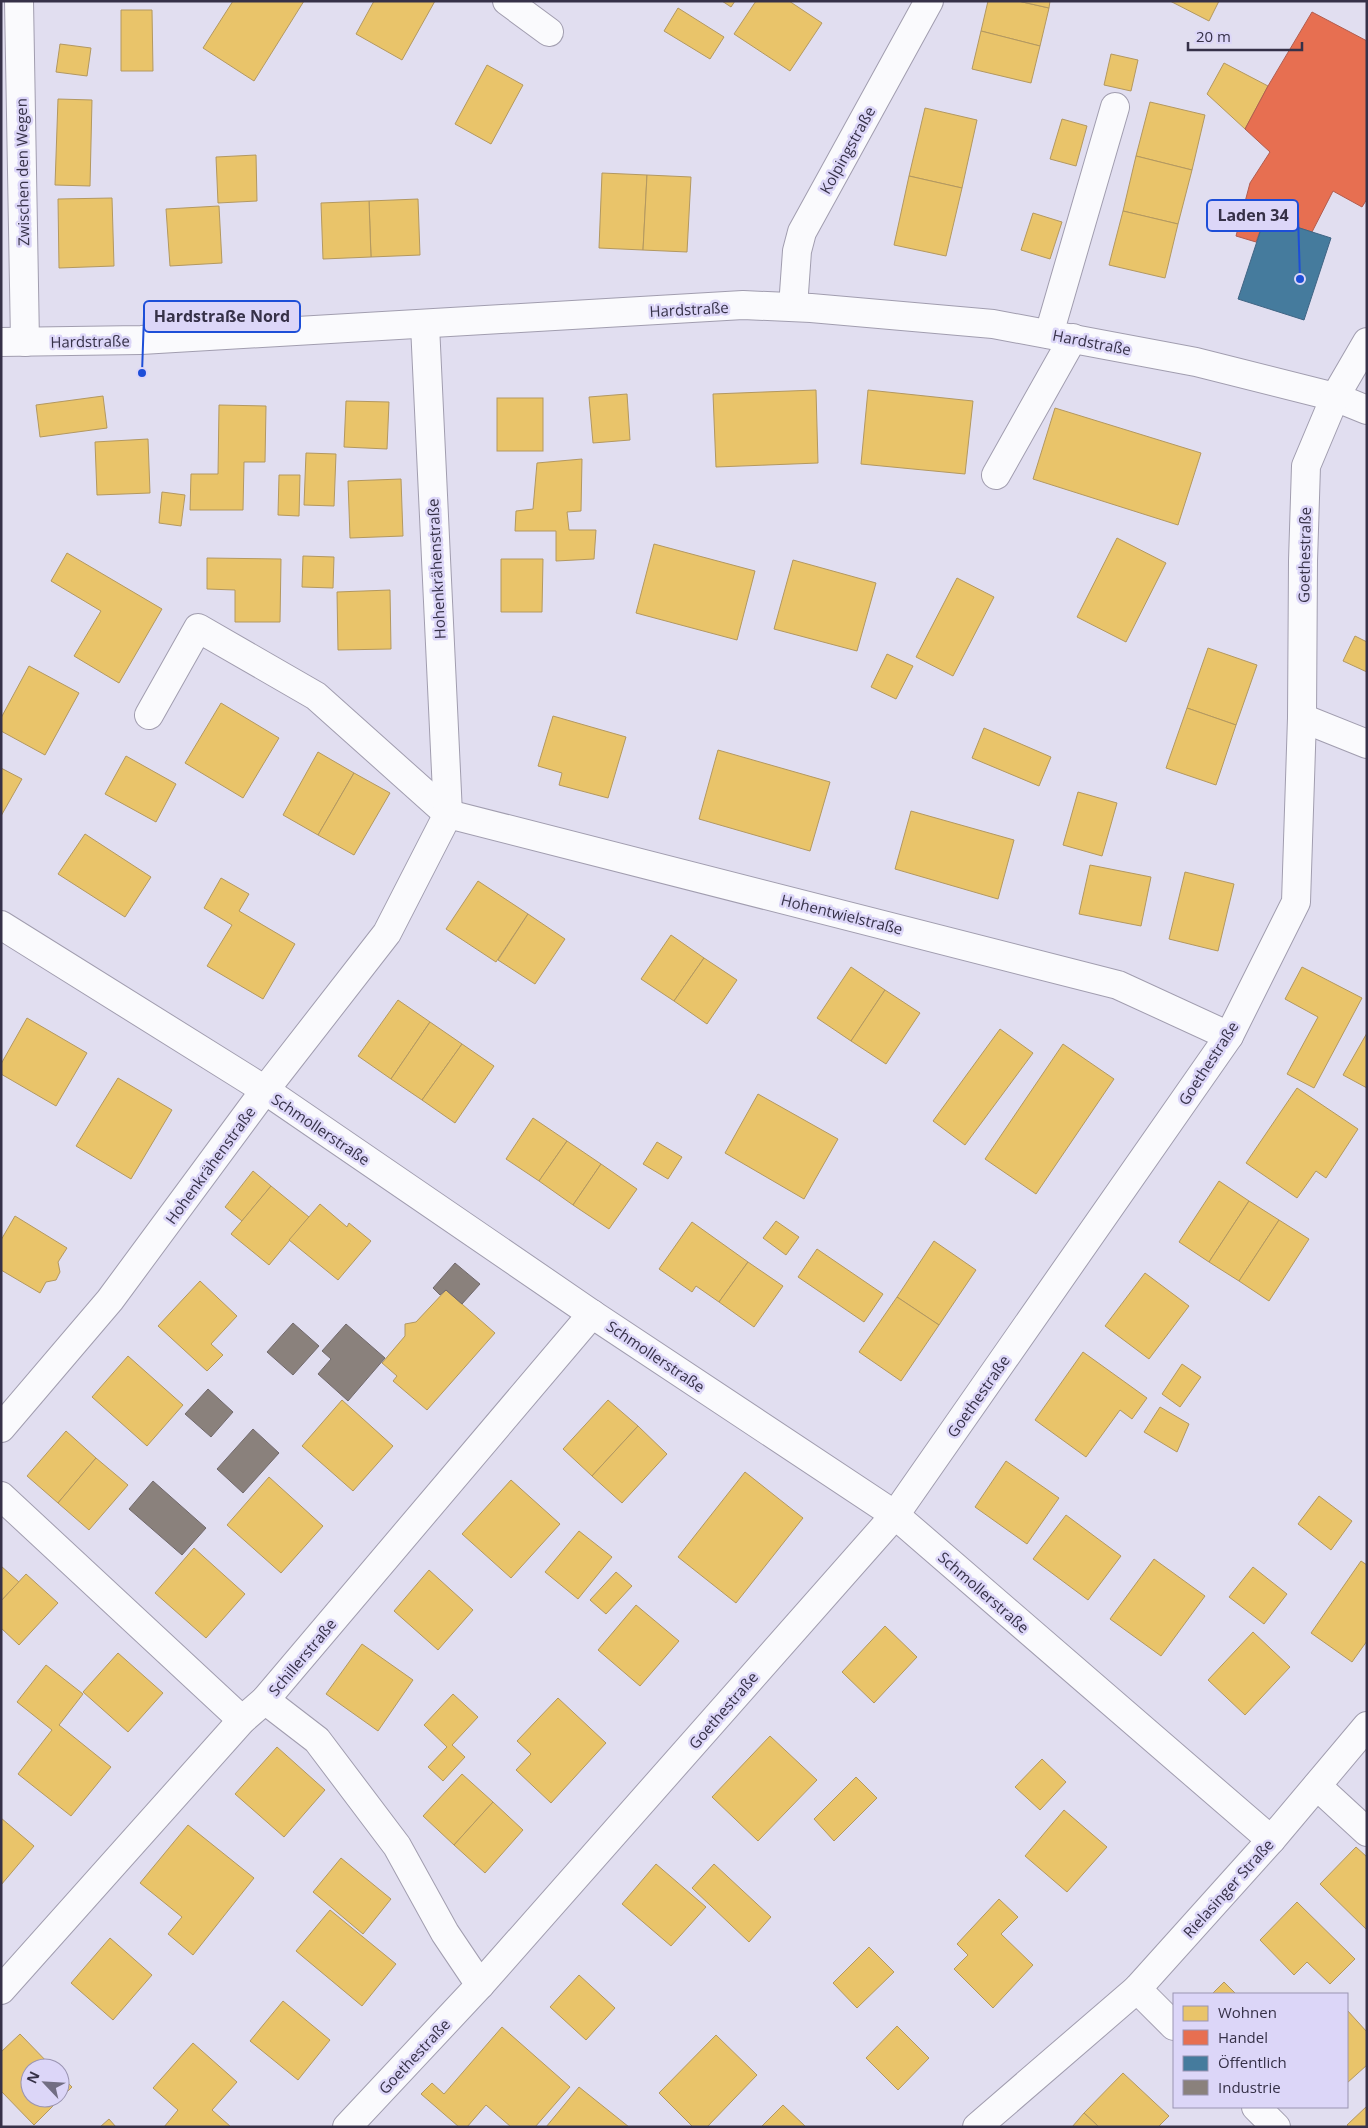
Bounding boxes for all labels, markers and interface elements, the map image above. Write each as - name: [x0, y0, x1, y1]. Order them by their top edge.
- scale bar: [1188, 20, 1302, 52]
- text: 20 m: [1196, 26, 1231, 46]
- street label: Zwischen den Wegen: [11, 98, 33, 246]
- street label: Kolpingstraße: [815, 103, 879, 197]
- callout: Laden 34: [1207, 200, 1298, 231]
- text: Laden 34: [1217, 204, 1289, 226]
- street label: Hardstraße: [649, 297, 729, 321]
- callout: Hardstraße Nord: [144, 301, 300, 332]
- text: Hardstraße Nord: [154, 305, 290, 327]
- street label: Hardstraße: [1051, 325, 1133, 359]
- street label: Hardstraße: [50, 330, 130, 352]
- street label: Hohenkrähenstraße: [422, 498, 450, 640]
- street label: Goethestraße: [1293, 507, 1315, 603]
- street label: Hohentwielstraße: [779, 889, 905, 939]
- street label: Goethestraße: [1173, 1017, 1243, 1109]
- street label: Schmollerstraße: [268, 1089, 374, 1169]
- street label: Hohenkrähenstraße: [161, 1102, 259, 1228]
- street label: Schmollerstraße: [603, 1316, 709, 1396]
- street label: Goethestraße: [942, 1351, 1014, 1441]
- street label: Schmollerstraße: [934, 1547, 1034, 1637]
- street label: Schillerstraße: [264, 1614, 340, 1700]
- street label: Goethestraße: [684, 1667, 762, 1753]
- street label: Rielasinger Straße: [1178, 1834, 1278, 1942]
- legend: [1173, 1993, 1348, 2108]
- text: Wohnen: [1218, 2002, 1277, 2022]
- street label: Goethestraße: [374, 2014, 454, 2098]
- text: Handel: [1218, 2027, 1268, 2047]
- text: Öffentlich: [1218, 2052, 1287, 2072]
- north arrow: [20, 2058, 70, 2108]
- text: N: [22, 2068, 44, 2086]
- text: Industrie: [1218, 2077, 1281, 2097]

